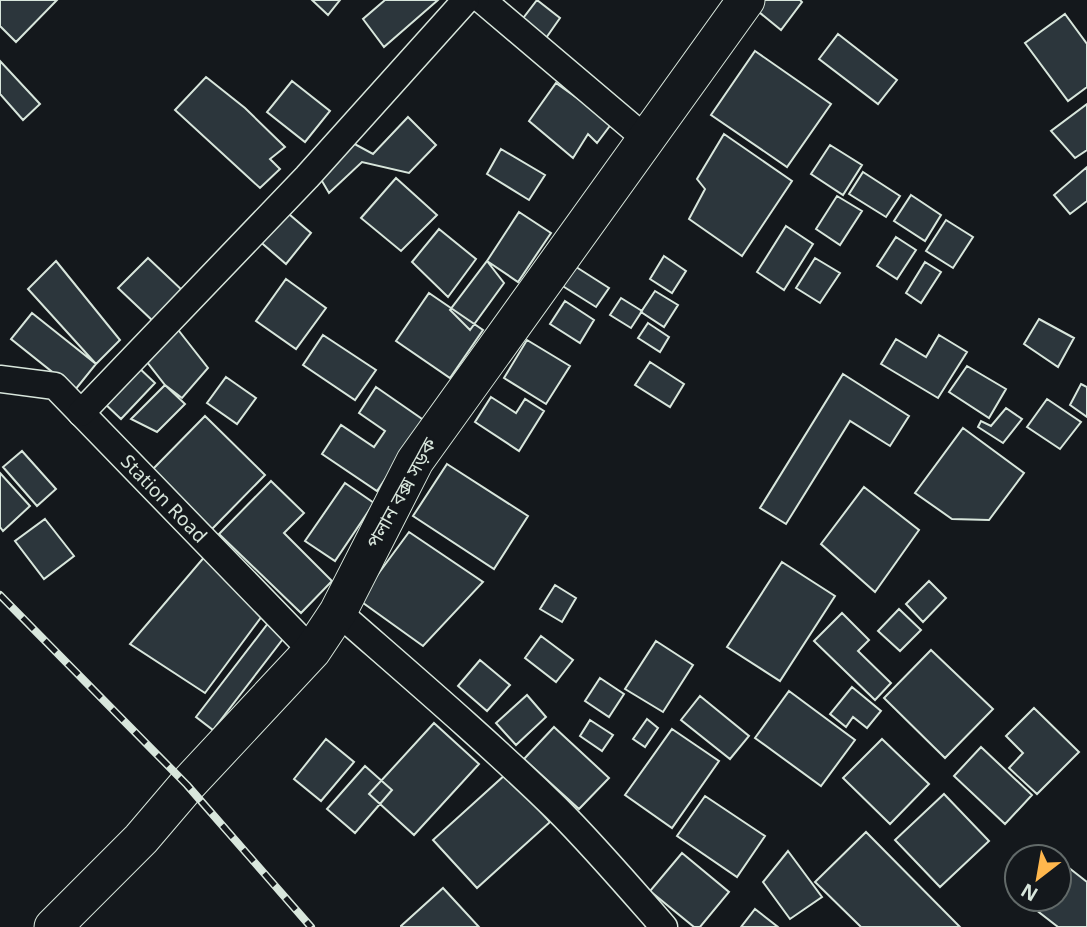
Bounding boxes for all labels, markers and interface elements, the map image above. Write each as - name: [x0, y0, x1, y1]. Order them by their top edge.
- street label: পলান বক্স সড়ক: [360, 432, 442, 553]
- street label: Station Road: [115, 449, 213, 548]
- north arrow: [1003, 843, 1073, 913]
- text: N: [1016, 877, 1043, 908]

